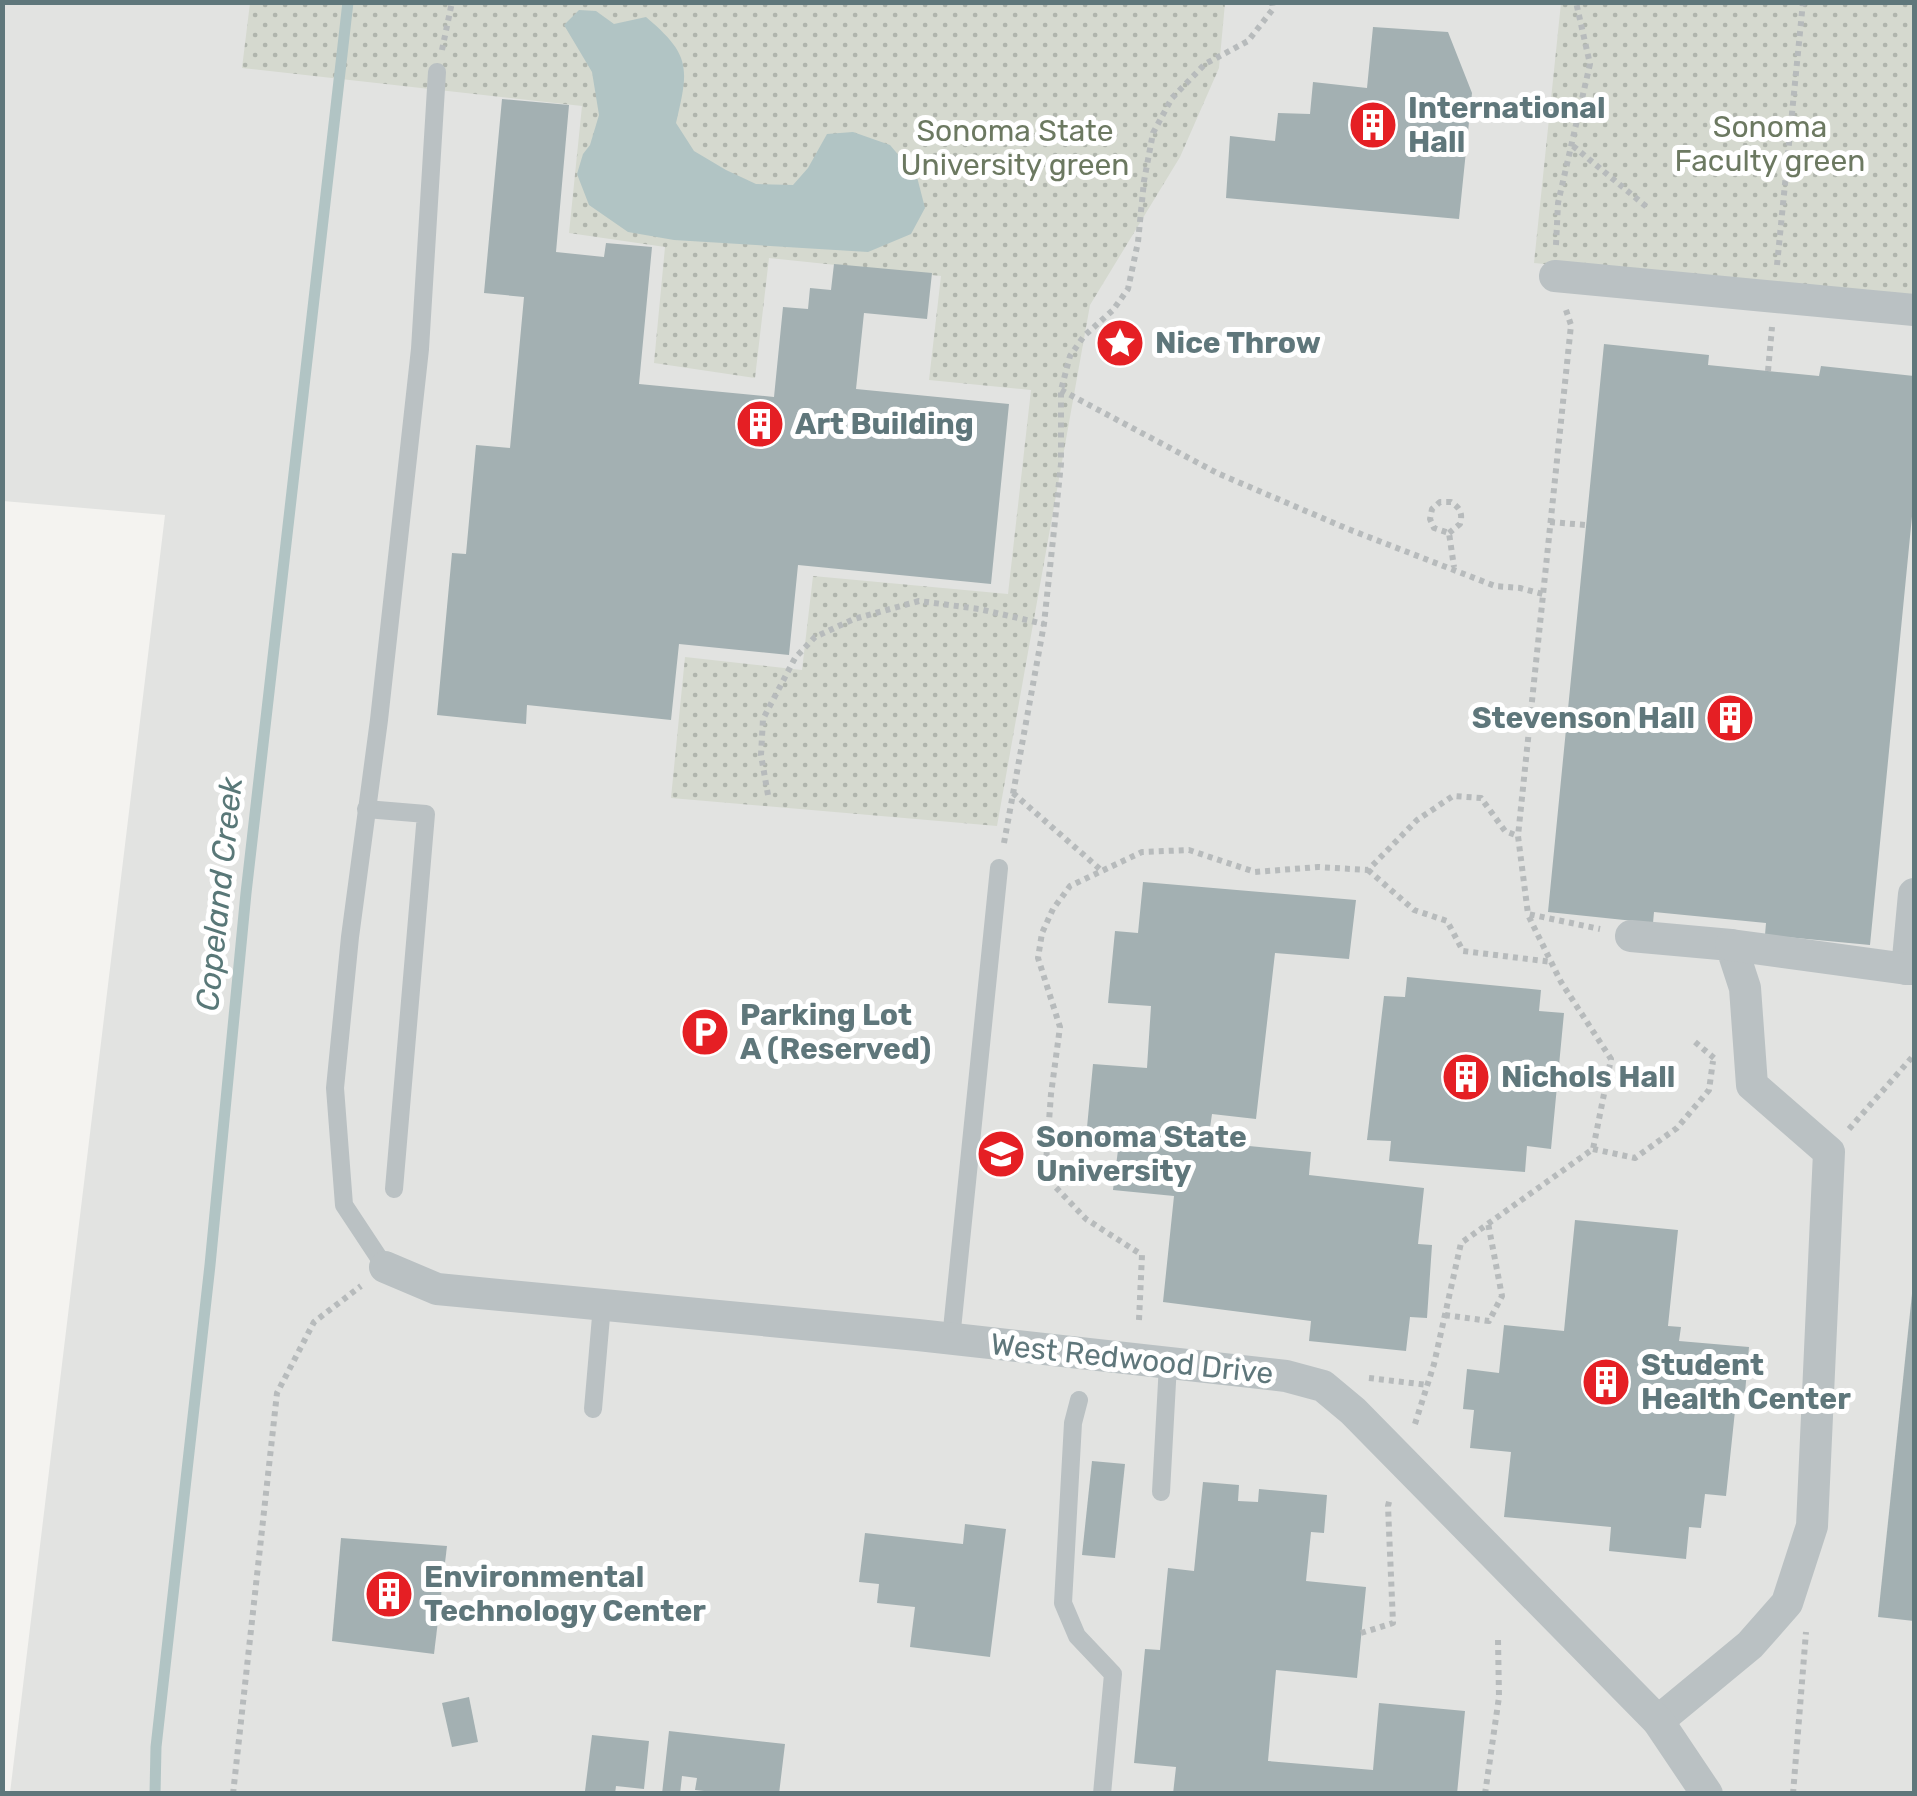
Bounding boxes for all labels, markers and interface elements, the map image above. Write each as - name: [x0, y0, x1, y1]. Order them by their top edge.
- place label: International Hall: [1408, 90, 1606, 160]
- building icon: International Hall: [1347, 99, 1399, 151]
- park label: Sonoma Faculty green: [1675, 109, 1865, 179]
- park label: Sonoma State University green: [901, 113, 1129, 183]
- place icon: Nice Throw: [1094, 317, 1146, 369]
- place label: Nice Throw: [1155, 325, 1321, 361]
- building icon: Art Building: [734, 398, 786, 450]
- place label: Art Building: [795, 406, 974, 442]
- building icon: Stevenson Hall: [1704, 692, 1756, 744]
- place label: Stevenson Hall: [1472, 700, 1695, 736]
- water label: Copeland Creek: [188, 775, 250, 1013]
- place label: Parking Lot A (Reserved): [740, 997, 931, 1067]
- parking icon: Parking Lot A (Reserved): [679, 1006, 731, 1058]
- building icon: Nichols Hall: [1440, 1051, 1492, 1103]
- place label: Nichols Hall: [1501, 1059, 1675, 1095]
- place label: Sonoma State University: [1036, 1119, 1247, 1189]
- school or university icon: Sonoma State University: [975, 1128, 1027, 1180]
- street label: West Redwood Drive: [989, 1326, 1275, 1392]
- place label: Student Health Center: [1641, 1347, 1851, 1417]
- building icon: Student Health Center: [1580, 1356, 1632, 1408]
- place label: Environmental Technology Center: [424, 1559, 706, 1629]
- building icon: Environmental Technology Center: [363, 1568, 415, 1620]

